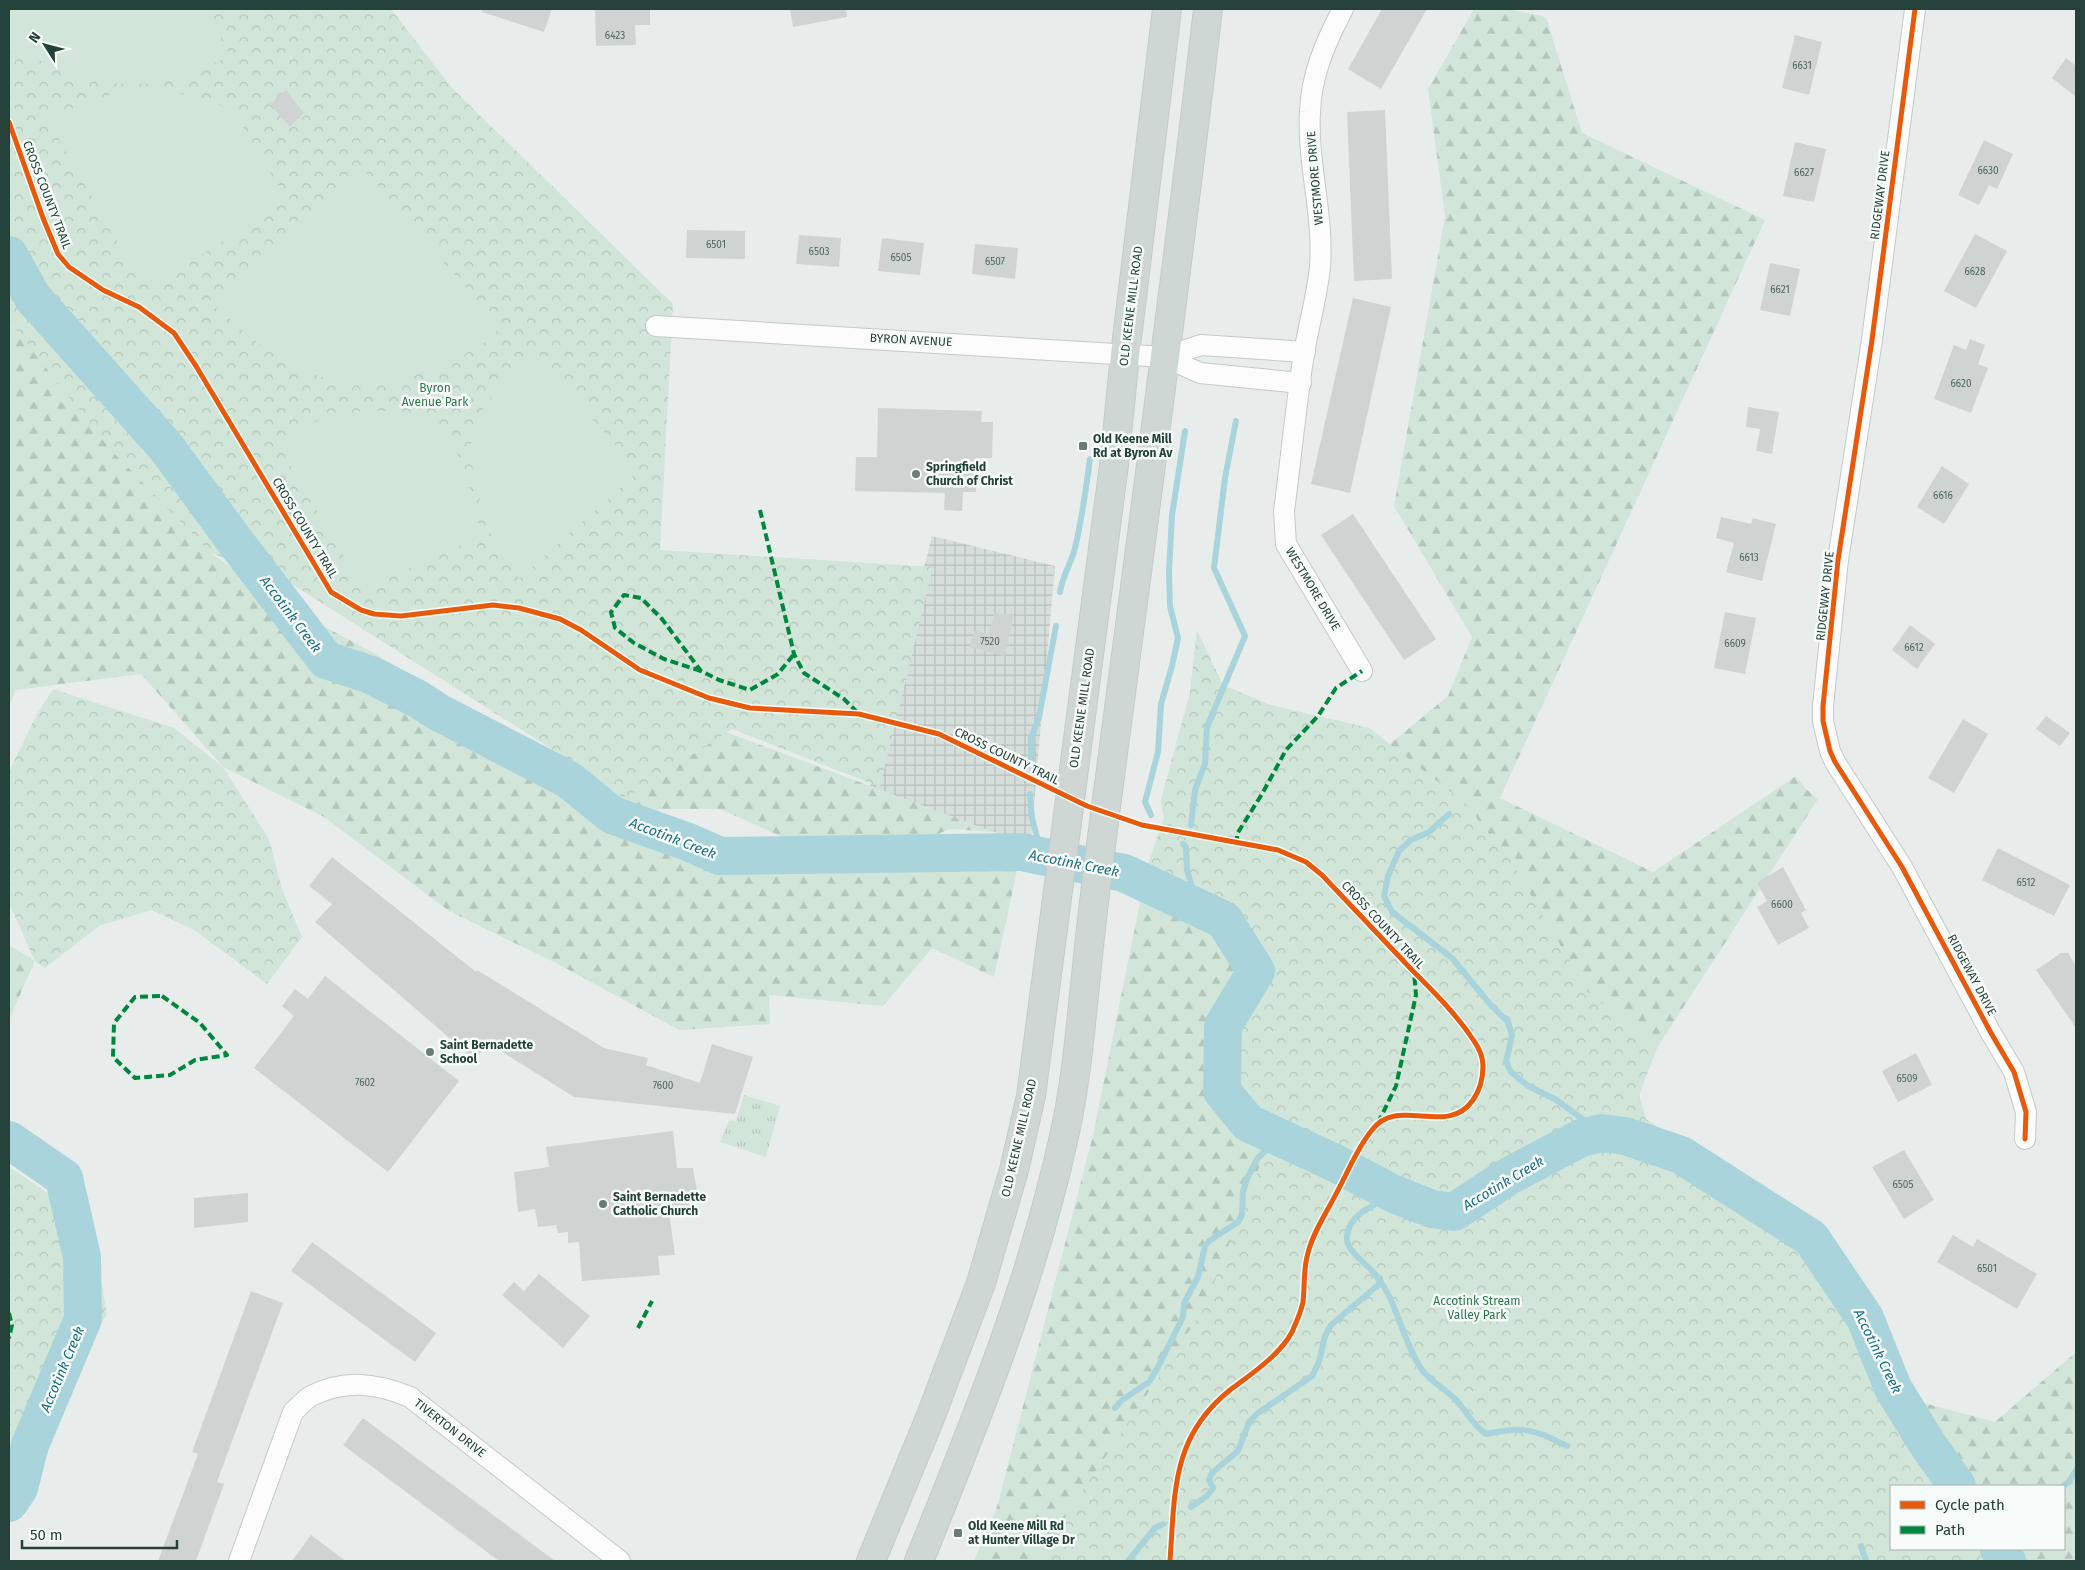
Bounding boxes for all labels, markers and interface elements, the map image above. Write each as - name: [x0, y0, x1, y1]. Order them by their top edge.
- north arrow: [20, 20, 70, 70]
- text: N: [25, 29, 44, 46]
- house number: 6423: [605, 30, 625, 42]
- house number: 6631: [1792, 60, 1812, 72]
- street label: WESTMORE DRIVE: [1304, 130, 1326, 226]
- street label: CROSS COUNTY TRAIL: [20, 139, 74, 251]
- street label: RIDGEWAY DRIVE: [1868, 149, 1892, 241]
- house number: 6630: [1977, 165, 1999, 177]
- house number: 6627: [1794, 167, 1814, 179]
- house number: 6501: [706, 239, 726, 251]
- street label: OLD KEENE MILL ROAD: [1117, 245, 1145, 367]
- house number: 6503: [809, 246, 829, 258]
- house number: 6505: [891, 252, 911, 264]
- house number: 6507: [985, 256, 1006, 268]
- house number: 6628: [1965, 266, 1986, 278]
- house number: 6621: [1770, 284, 1790, 296]
- street label: BYRON AVENUE: [869, 331, 953, 349]
- house number: 6620: [1950, 378, 1972, 390]
- park label: Byron Avenue Park: [402, 381, 469, 409]
- place label: Old Keene Mill Rd at Byron Av: [1093, 432, 1173, 460]
- marker: Old Keene Mill Rd at Byron Av: [1077, 440, 1089, 452]
- place label: Springfield Church of Christ: [926, 460, 1013, 488]
- marker: Springfield Church of Christ: [910, 468, 922, 480]
- street label: CROSS COUNTY TRAIL: [269, 475, 341, 581]
- house number: 6616: [1933, 490, 1953, 502]
- street label: WESTMORE DRIVE: [1283, 545, 1343, 633]
- street label: RIDGEWAY DRIVE: [1813, 550, 1837, 642]
- house number: 6613: [1739, 552, 1759, 564]
- water label: Accotink Creek: [256, 572, 325, 656]
- house number: 7520: [980, 636, 1000, 648]
- house number: 6609: [1724, 638, 1746, 650]
- house number: 6612: [1904, 642, 1924, 654]
- street label: OLD KEENE MILL ROAD: [1067, 647, 1097, 769]
- street label: CROSS COUNTY TRAIL: [952, 724, 1062, 788]
- water label: Accotink Creek: [626, 814, 719, 863]
- water label: Accotink Creek: [1026, 846, 1121, 881]
- house number: 6512: [2016, 877, 2036, 889]
- street label: CROSS COUNTY TRAIL: [1339, 878, 1427, 972]
- house number: 6600: [1771, 899, 1793, 911]
- street label: RIDGEWAY DRIVE: [1945, 932, 1999, 1018]
- place label: Saint Bernadette School: [440, 1038, 533, 1066]
- marker: Saint Bernadette School: [424, 1046, 436, 1058]
- house number: 6509: [1896, 1073, 1918, 1085]
- house number: 7602: [355, 1077, 375, 1089]
- street label: OLD KEENE MILL ROAD: [999, 1077, 1039, 1198]
- house number: 7600: [653, 1080, 674, 1092]
- water label: Accotink Creek: [1459, 1152, 1547, 1215]
- house number: 6505: [1893, 1179, 1913, 1191]
- place label: Saint Bernadette Catholic Church: [613, 1190, 706, 1218]
- marker: Saint Bernadette Catholic Church: [597, 1198, 609, 1210]
- house number: 6501: [1977, 1263, 1997, 1275]
- park label: Accotink Stream Valley Park: [1433, 1294, 1521, 1322]
- water label: Accotink Creek: [1849, 1305, 1905, 1396]
- water label: Accotink Creek: [36, 1323, 88, 1416]
- street label: TIVERTON DRIVE: [411, 1396, 489, 1460]
- legend: [1890, 1485, 2065, 1550]
- text: Cycle path: [1935, 1496, 2005, 1514]
- scale bar: [22, 1518, 178, 1550]
- place label: Old Keene Mill Rd at Hunter Village Dr: [968, 1519, 1075, 1547]
- text: Path: [1935, 1521, 1965, 1539]
- text: 50 m: [30, 1526, 63, 1544]
- marker: Old Keene Mill Rd at Hunter Village Dr: [952, 1527, 964, 1539]

